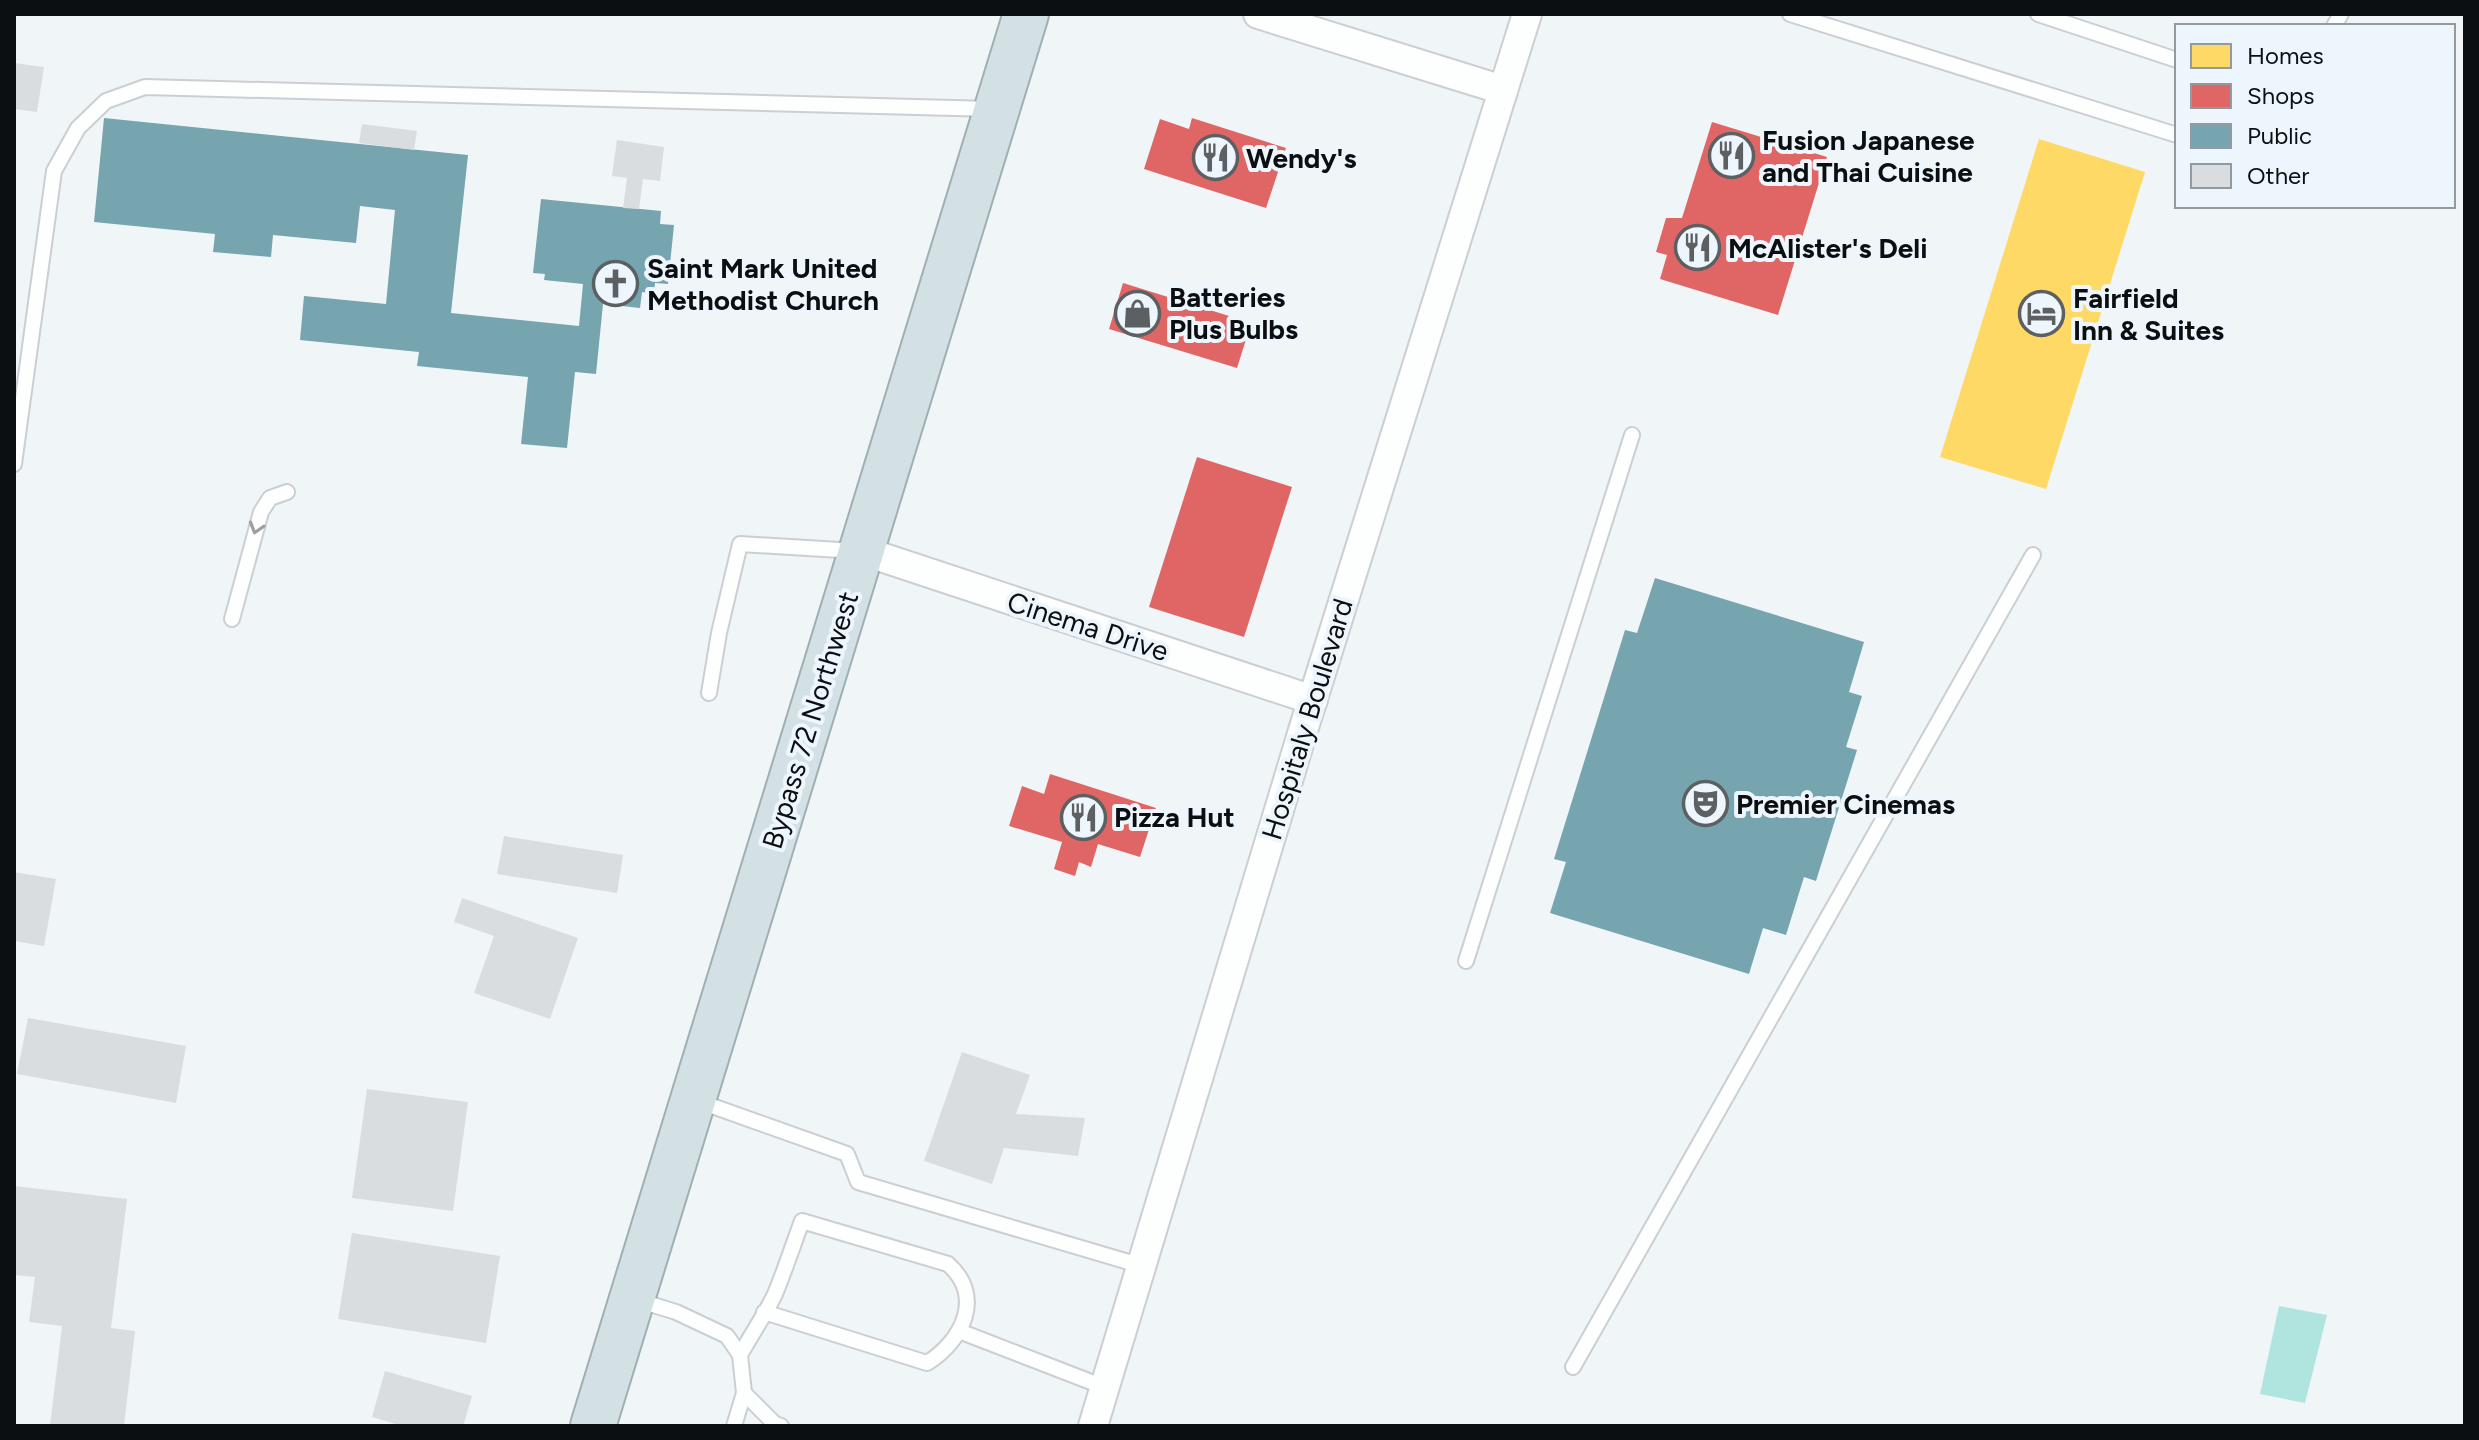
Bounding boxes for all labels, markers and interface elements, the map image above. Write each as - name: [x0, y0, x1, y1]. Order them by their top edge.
- legend: [2175, 24, 2455, 208]
- text: Homes: [2247, 41, 2324, 70]
- text: Shops: [2247, 81, 2314, 110]
- text: Public: [2247, 121, 2312, 150]
- place label: Fusion Japanese and Thai Cuisine: [1762, 123, 1974, 189]
- restaurant icon: Fusion Japanese and Thai Cuisine: [1707, 132, 1755, 180]
- restaurant icon: Wendy's: [1191, 134, 1239, 182]
- place label: Wendy's: [1246, 141, 1357, 175]
- text: Other: [2247, 161, 2309, 190]
- restaurant icon: McAlister's Deli: [1673, 224, 1721, 272]
- place label: McAlister's Deli: [1728, 231, 1928, 265]
- place label: Saint Mark United Methodist Church: [647, 251, 879, 317]
- church icon: Saint Mark United Methodist Church: [592, 260, 640, 308]
- place label: Batteries Plus Bulbs: [1169, 280, 1298, 346]
- place label: Fairfield Inn & Suites: [2073, 281, 2224, 347]
- shop icon: Batteries Plus Bulbs: [1114, 289, 1162, 337]
- hotel icon: Fairfield Inn & Suites: [2018, 290, 2066, 338]
- one-way arrow: [249, 521, 265, 535]
- street label: Cinema Drive: [1003, 584, 1173, 668]
- street label: Bypass 72 Northwest: [755, 587, 865, 853]
- street label: Hospitaly Boulevard: [1254, 594, 1360, 844]
- theatre icon: Premier Cinemas: [1681, 780, 1729, 828]
- place label: Premier Cinemas: [1736, 787, 1955, 821]
- restaurant icon: Pizza Hut: [1059, 793, 1107, 841]
- place label: Pizza Hut: [1114, 800, 1235, 834]

